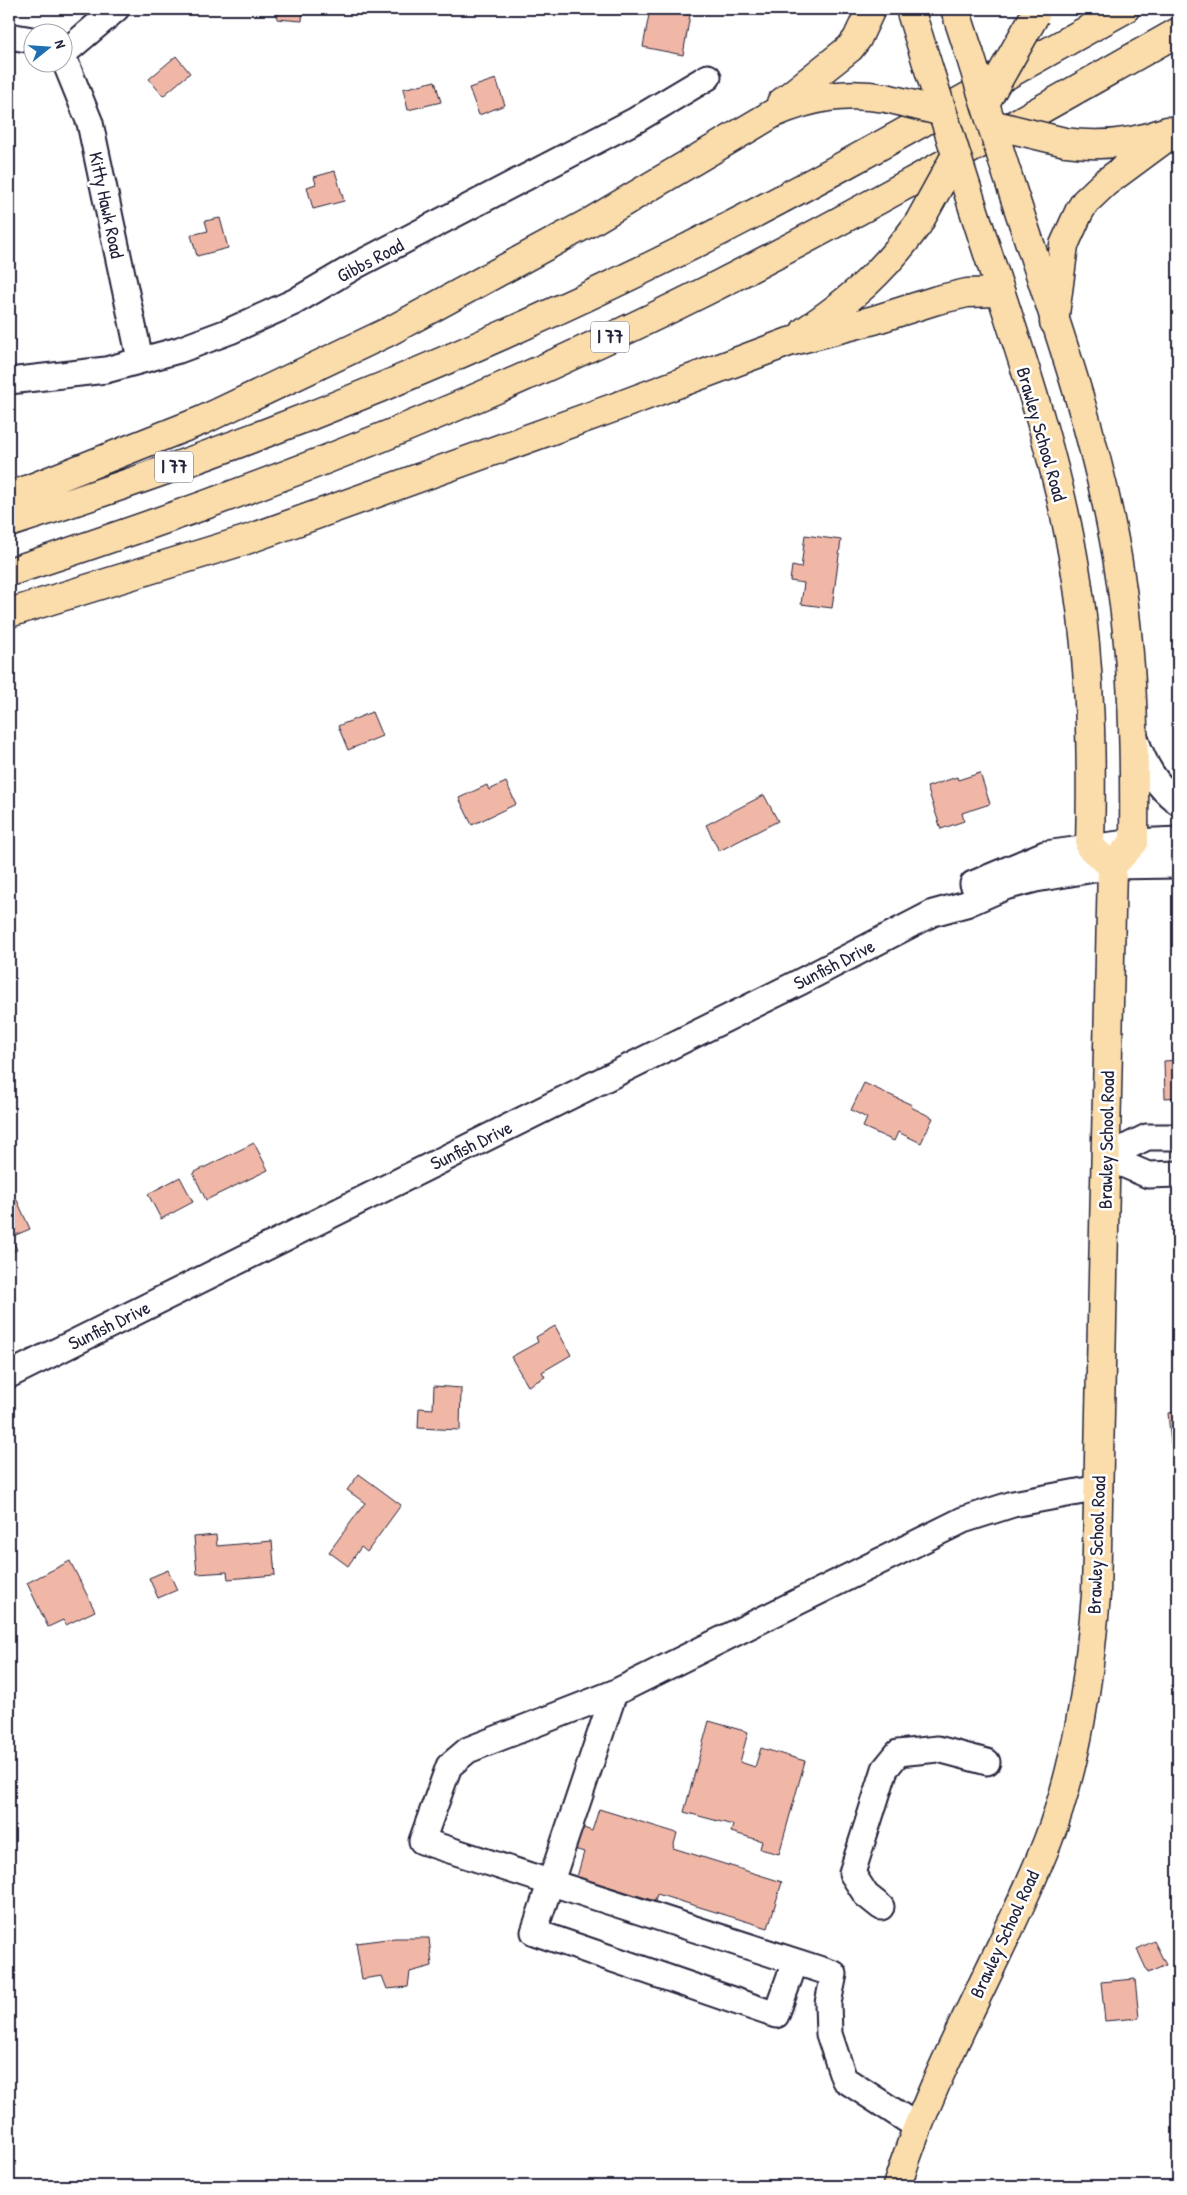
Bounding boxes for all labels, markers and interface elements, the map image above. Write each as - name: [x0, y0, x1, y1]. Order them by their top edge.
- north arrow: [22, 22, 72, 72]
- text: N: [51, 38, 71, 51]
- street label: Kitty Hawk Road: [83, 149, 131, 261]
- street label: Gibbs Road: [332, 231, 408, 288]
- road number: I 77: [591, 322, 629, 352]
- street label: Brawley School Road: [1010, 364, 1074, 505]
- road number: I 77: [155, 452, 193, 482]
- street label: Sunfish Drive: [789, 932, 879, 996]
- street label: Brawley School Road: [1092, 1070, 1120, 1209]
- street label: Sunfish Drive: [426, 1114, 517, 1176]
- street label: Sunfish Drive: [64, 1294, 155, 1356]
- street label: Brawley School Road: [1081, 1475, 1111, 1614]
- street label: Brawley School Road: [963, 1865, 1045, 2002]

